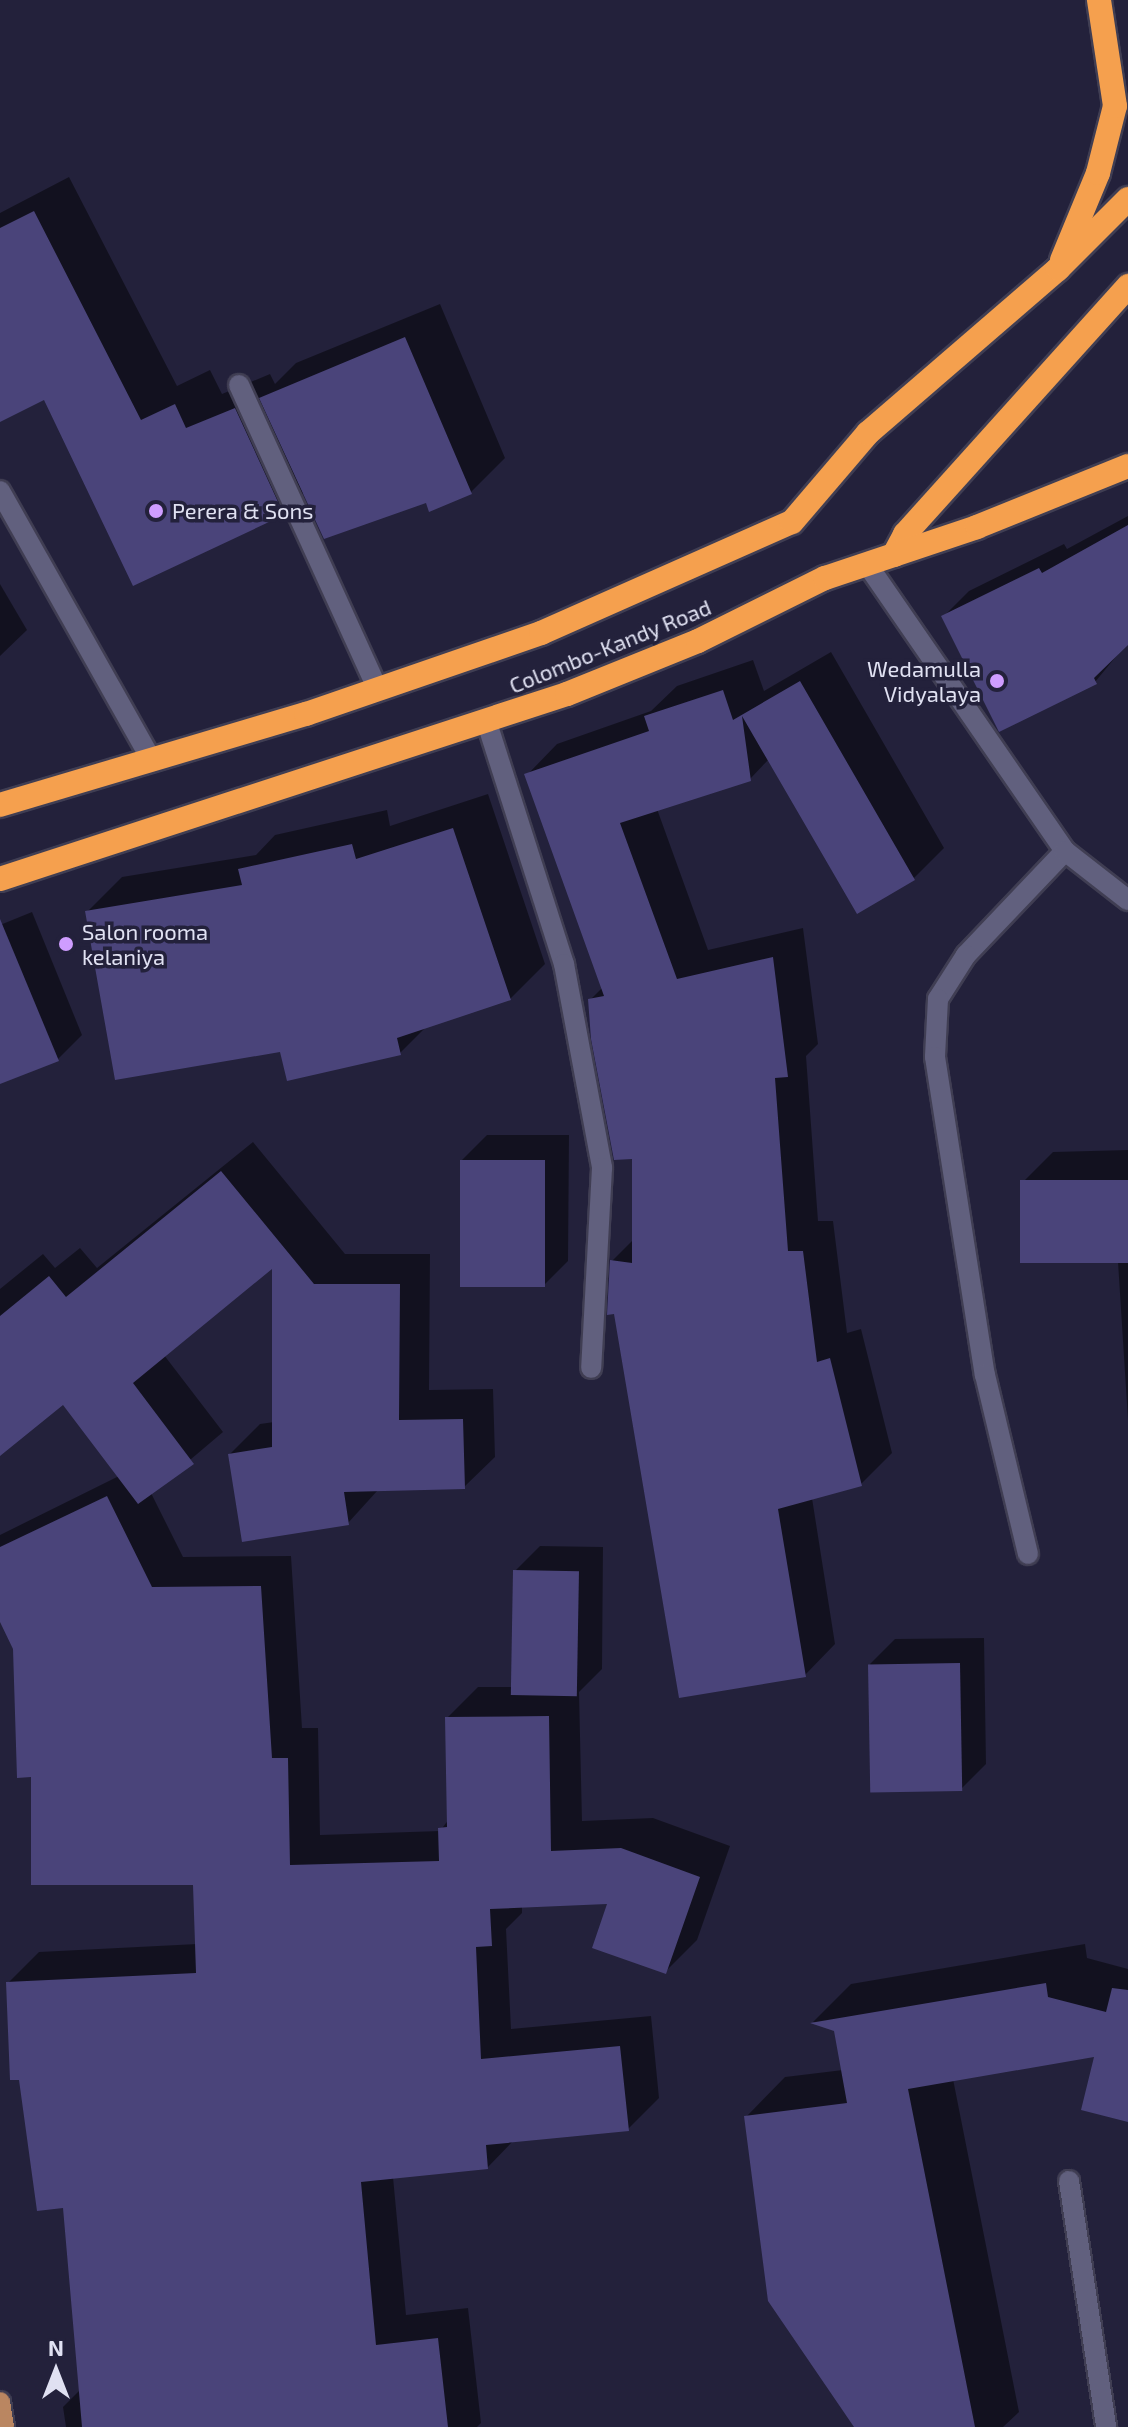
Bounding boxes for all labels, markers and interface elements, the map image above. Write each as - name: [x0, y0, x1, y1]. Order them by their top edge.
- place label: Perera & Sons: [172, 498, 314, 524]
- marker: Perera & Sons: [147, 502, 165, 520]
- street label: Colombo-Kandy Road: [505, 593, 715, 699]
- place label: Wedamulla Vidyalaya: [867, 655, 981, 706]
- marker: Wedamulla Vidyalaya: [988, 672, 1006, 690]
- place label: Salon rooma kelaniya: [82, 918, 208, 970]
- marker: Salon rooma kelaniya: [57, 935, 75, 953]
- north arrow: [16, 2331, 96, 2411]
- text: N: [48, 2334, 64, 2360]

